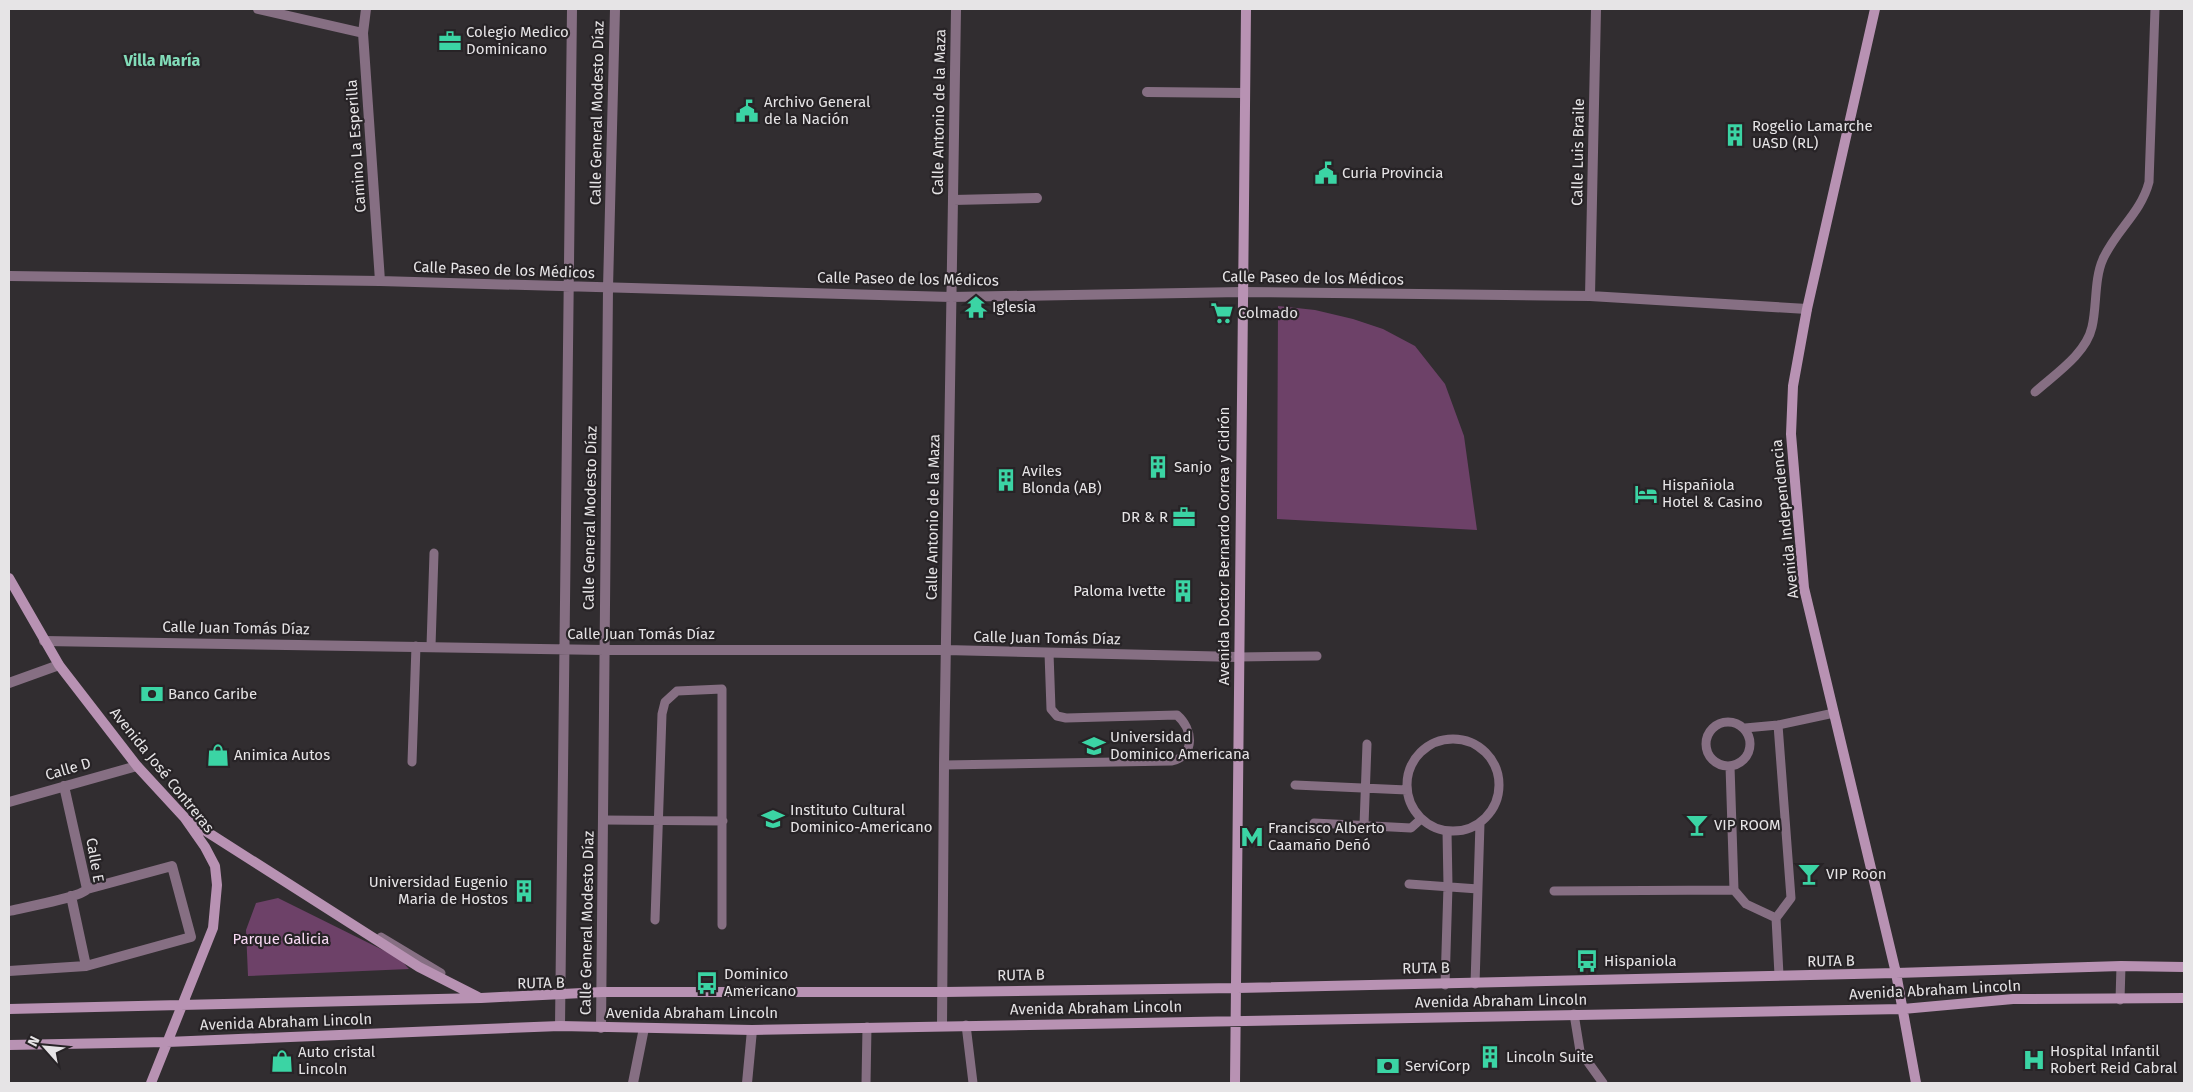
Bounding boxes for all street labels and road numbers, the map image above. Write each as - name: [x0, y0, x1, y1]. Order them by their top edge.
- street label: Calle General Modesto Díaz: [586, 20, 608, 205]
- street label: Calle Antonio de la Maza: [929, 29, 949, 195]
- street label: Camino La Esperilla: [342, 79, 370, 213]
- street label: Calle Luis Braile: [1568, 98, 1588, 206]
- street label: Calle Paseo de los Médicos: [413, 258, 595, 282]
- street label: Calle Paseo de los Médicos: [1222, 267, 1404, 289]
- street label: Calle Paseo de los Médicos: [817, 268, 999, 290]
- street label: Avenida Doctor Bernardo Correa y Cidrón: [1215, 407, 1233, 685]
- street label: Calle General Modesto Díaz: [579, 425, 601, 610]
- street label: Calle Antonio de la Maza: [923, 434, 943, 600]
- street label: Avenida Independencia: [1768, 439, 1802, 599]
- street label: Calle Juan Tomás Díaz: [162, 618, 310, 638]
- street label: Calle Juan Tomás Díaz: [567, 625, 715, 643]
- street label: Calle Juan Tomás Díaz: [973, 628, 1121, 648]
- street label: Avenida José Contreras: [106, 704, 218, 836]
- street label: Calle D: [43, 754, 93, 784]
- street label: Calle General Modesto Díaz: [576, 830, 598, 1015]
- street label: Calle E: [82, 836, 108, 884]
- street label: RUTA B: [1807, 952, 1855, 970]
- street label: RUTA B: [1402, 959, 1450, 977]
- street label: RUTA B: [997, 966, 1045, 984]
- street label: RUTA B: [517, 974, 565, 992]
- street label: Avenida Abraham Lincoln: [1849, 977, 2021, 1003]
- street label: Avenida Abraham Lincoln: [1415, 990, 1587, 1012]
- street label: Avenida Abraham Lincoln: [1010, 997, 1182, 1019]
- street label: Avenida Abraham Lincoln: [606, 1004, 778, 1022]
- street label: Avenida Abraham Lincoln: [200, 1010, 372, 1034]

